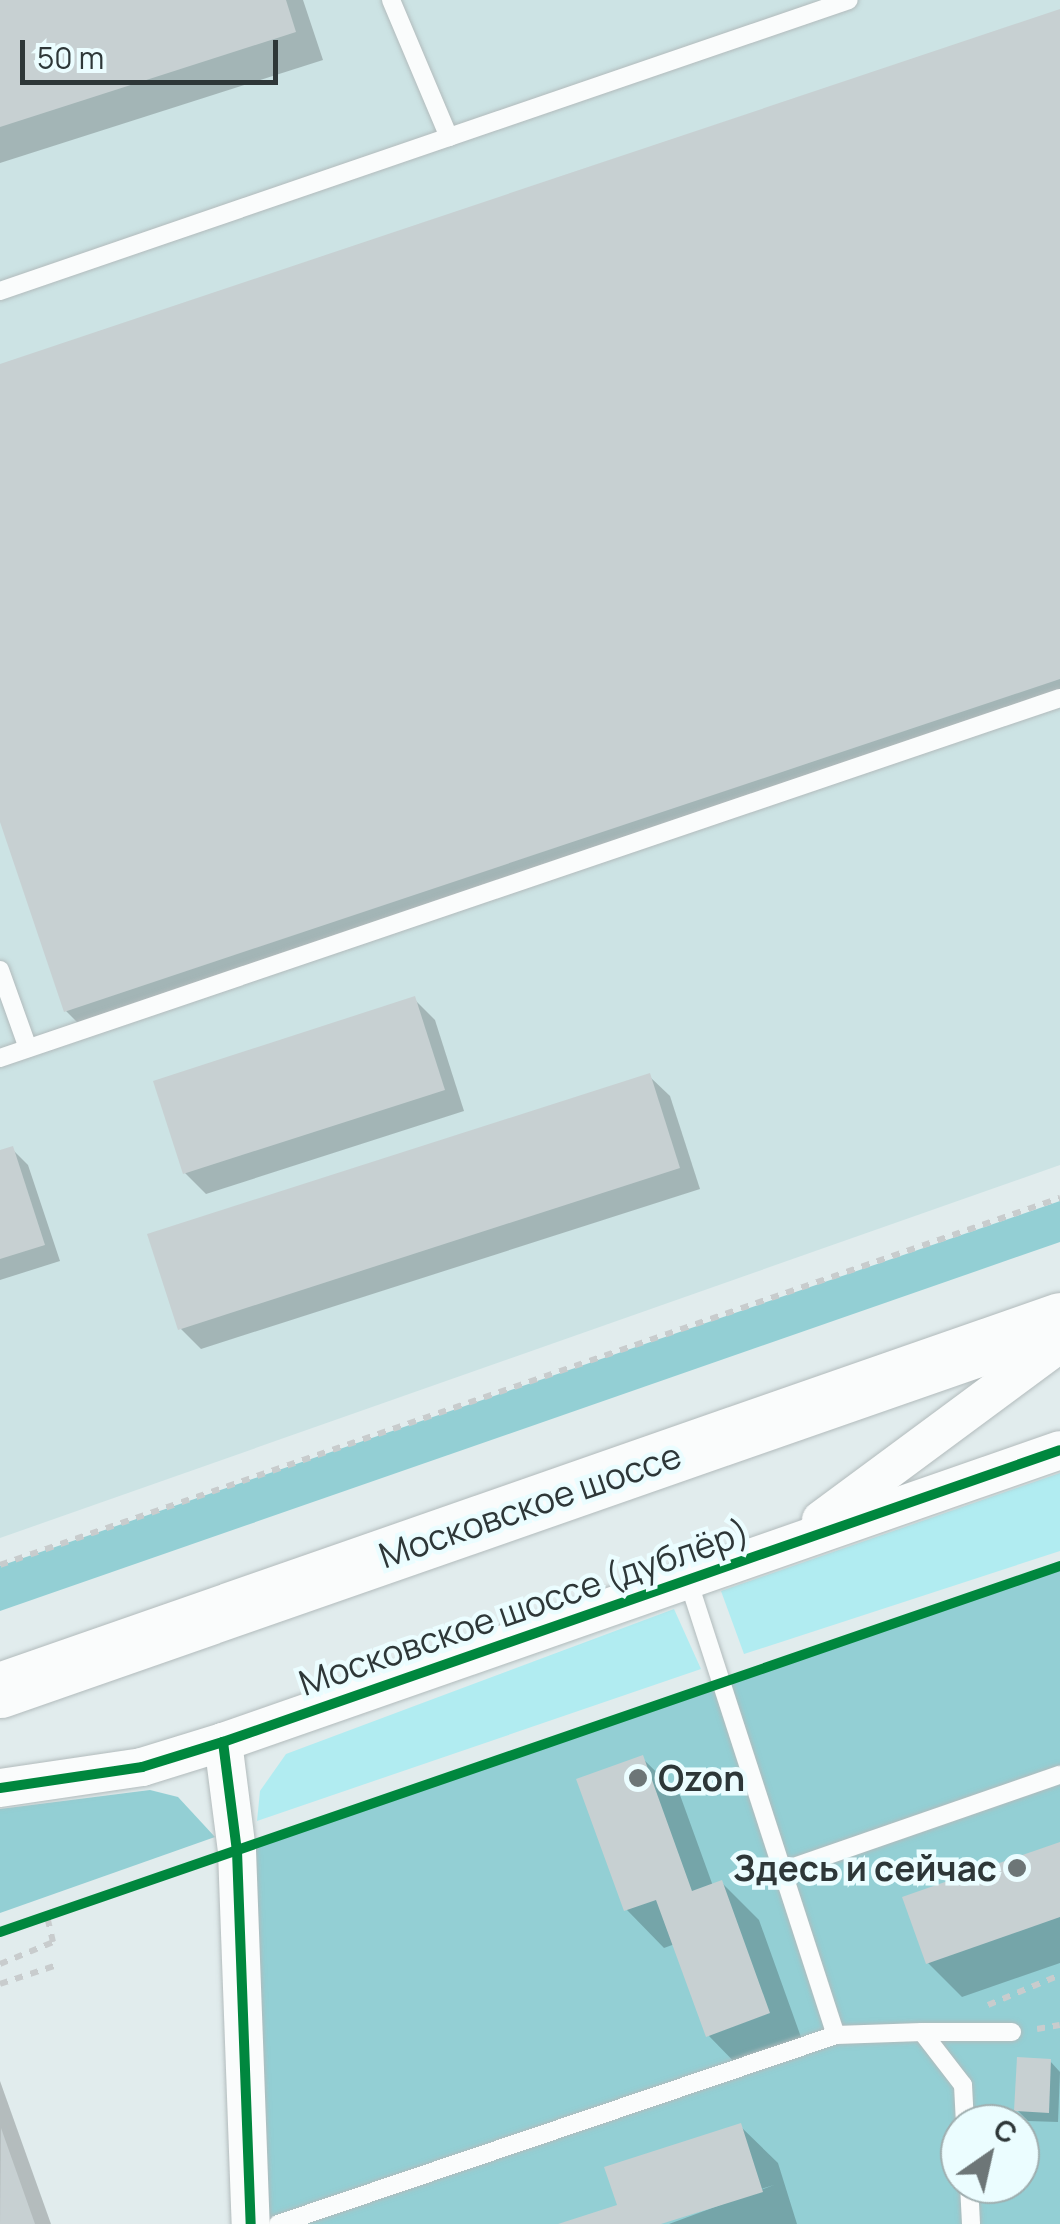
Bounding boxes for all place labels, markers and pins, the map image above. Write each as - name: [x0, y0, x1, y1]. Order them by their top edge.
- place label: Ozon: [658, 1757, 745, 1799]
- marker: Ozon: [627, 1767, 649, 1789]
- place label: Здесь и сейчас: [733, 1847, 997, 1889]
- marker: Здесь и сейчас: [1006, 1857, 1028, 1879]

